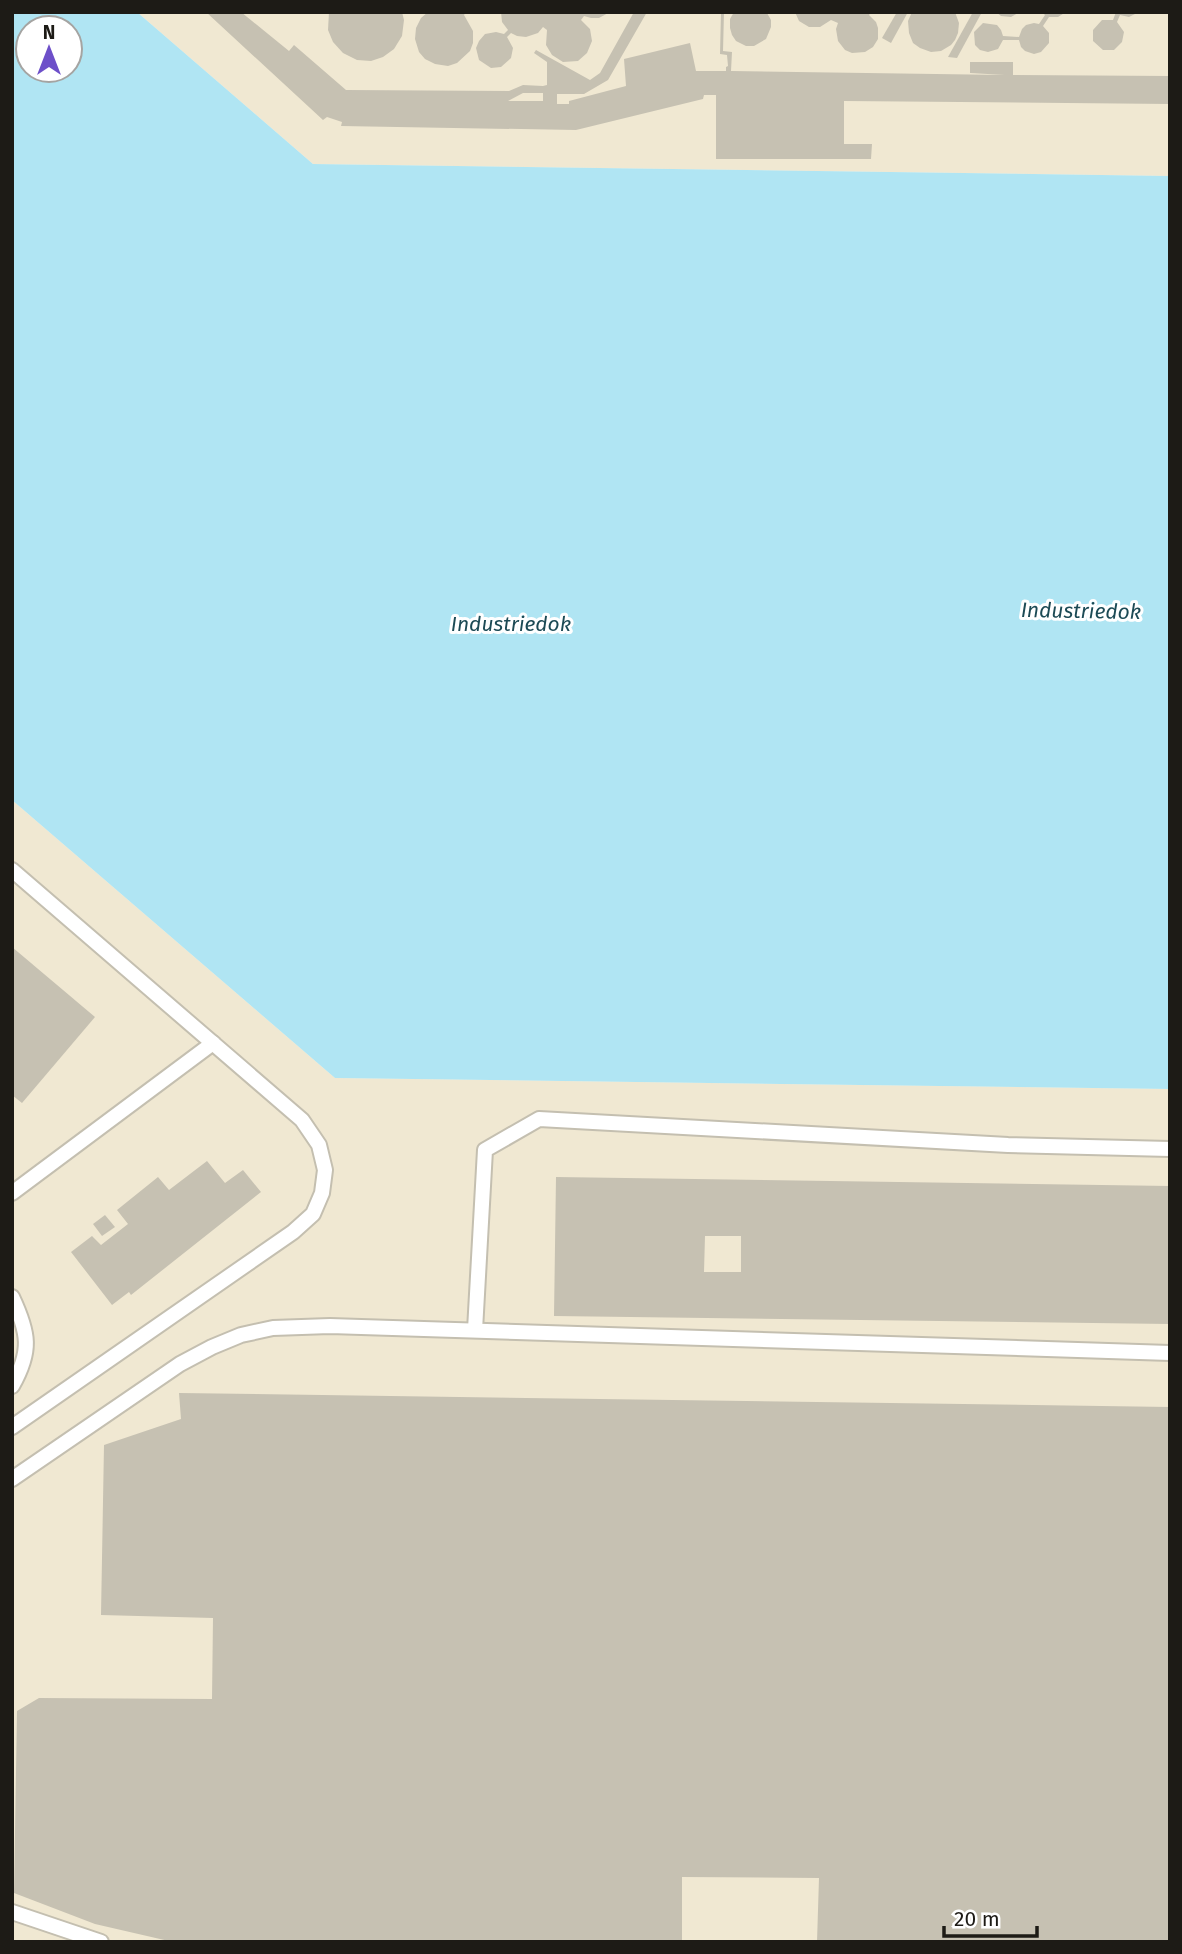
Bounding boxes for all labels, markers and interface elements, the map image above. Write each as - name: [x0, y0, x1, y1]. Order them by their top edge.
- north arrow: [14, 14, 84, 84]
- text: N: [43, 21, 55, 44]
- water label: Industriedok: [1021, 597, 1141, 625]
- water label: Industriedok: [451, 611, 571, 637]
- scale bar: [944, 1895, 1037, 1939]
- text: 20 m: [954, 1906, 1000, 1932]

